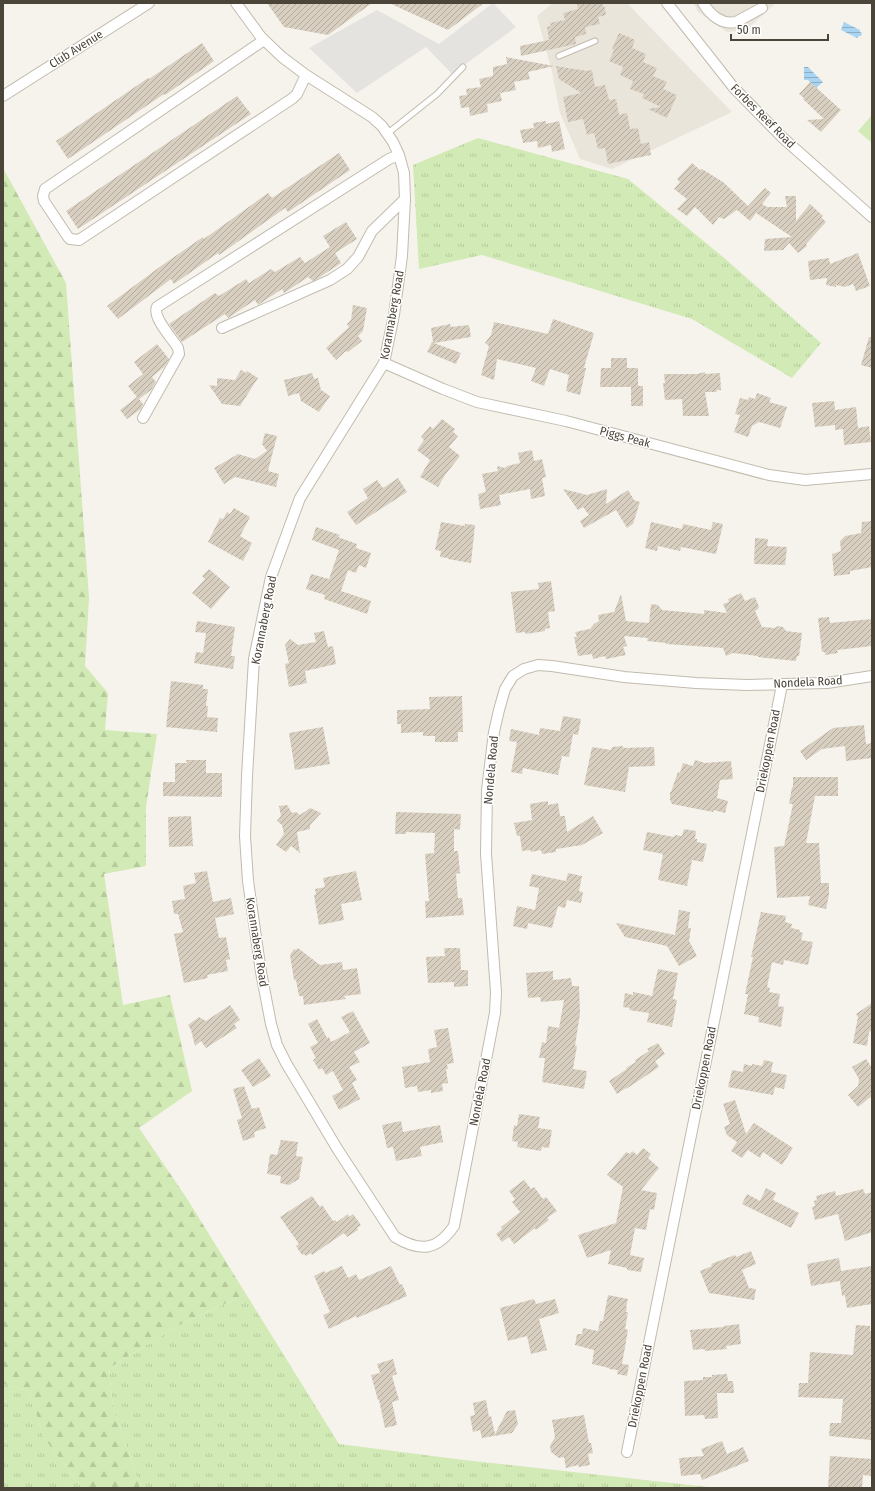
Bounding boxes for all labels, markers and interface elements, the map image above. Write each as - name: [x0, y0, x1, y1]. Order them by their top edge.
- scale bar: [731, 16, 828, 42]
- text: 50 m: [737, 23, 761, 37]
- street label: Club Avenue: [47, 27, 106, 71]
- street label: Forbes Reef Road: [728, 81, 798, 151]
- street label: Korannaberg Road: [377, 269, 407, 361]
- street label: Piggs Peak: [598, 424, 652, 451]
- street label: Korannaberg Road: [249, 574, 279, 666]
- street label: Nondela Road: [773, 673, 843, 691]
- street label: Driekoppen Road: [753, 708, 783, 794]
- street label: Nondela Road: [481, 735, 501, 805]
- street label: Korannaberg Road: [243, 896, 271, 988]
- street label: Driekoppen Road: [689, 1025, 719, 1111]
- street label: Nondela Road: [467, 1057, 493, 1127]
- street label: Driekoppen Road: [625, 1343, 655, 1429]

